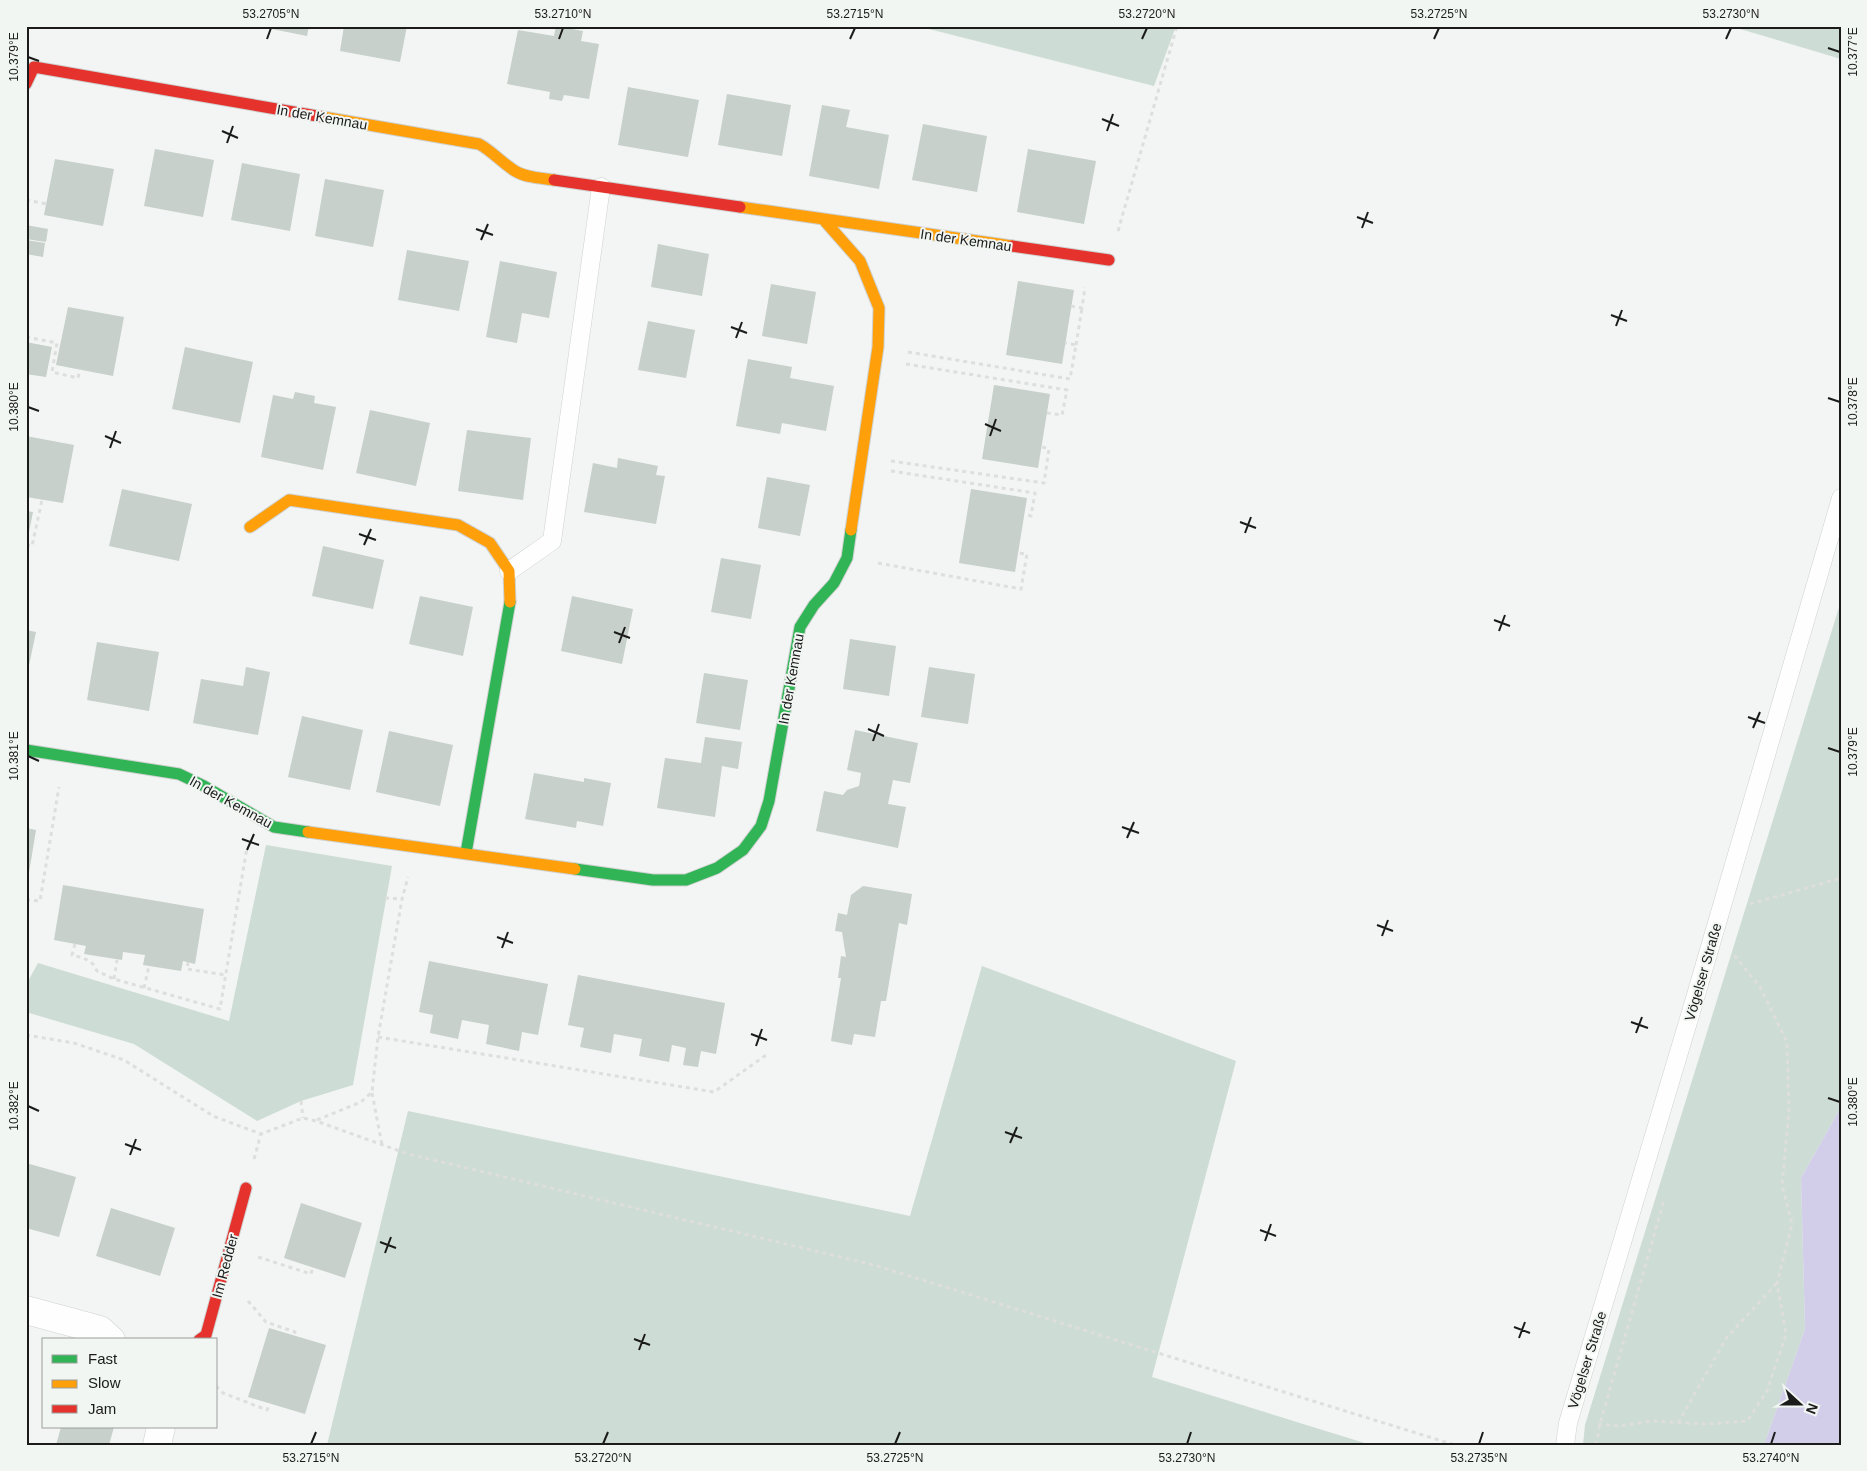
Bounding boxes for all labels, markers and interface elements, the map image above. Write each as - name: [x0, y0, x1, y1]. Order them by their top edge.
- text: 53.2705°N: [243, 7, 299, 21]
- text: 53.2710°N: [535, 7, 591, 21]
- text: 53.2715°N: [827, 7, 883, 21]
- text: 53.2720°N: [1119, 7, 1175, 21]
- text: 53.2725°N: [1411, 7, 1467, 21]
- text: 53.2730°N: [1703, 7, 1759, 21]
- text: 10.377°E: [1846, 27, 1860, 77]
- text: 10.379°E: [7, 32, 21, 82]
- street label: In der Kemnau: [275, 101, 369, 133]
- street label: In der Kemnau: [919, 226, 1013, 254]
- text: 10.378°E: [1846, 377, 1860, 427]
- text: 10.380°E: [7, 382, 21, 432]
- street label: In der Kemnau: [775, 632, 807, 726]
- text: 10.379°E: [1846, 727, 1860, 777]
- text: 10.381°E: [7, 731, 21, 781]
- street label: In der Kemnau: [187, 773, 275, 831]
- street label: Vögelser Straße: [1681, 921, 1725, 1023]
- text: 10.380°E: [1846, 1077, 1860, 1127]
- text: 10.382°E: [7, 1081, 21, 1131]
- street label: Im Redder: [209, 1232, 241, 1300]
- street label: Vögelser Straße: [1565, 1309, 1609, 1411]
- legend: [42, 1338, 218, 1428]
- text: Fast: [88, 1350, 118, 1367]
- text: Slow: [88, 1374, 121, 1391]
- north arrow: [1774, 1378, 1824, 1428]
- text: Jam: [88, 1400, 116, 1417]
- text: N: [1803, 1401, 1821, 1416]
- text: 53.2715°N: [283, 1451, 339, 1465]
- text: 53.2720°N: [575, 1451, 631, 1465]
- text: 53.2725°N: [867, 1451, 923, 1465]
- text: 53.2730°N: [1159, 1451, 1215, 1465]
- text: 53.2735°N: [1451, 1451, 1507, 1465]
- text: 53.2740°N: [1743, 1451, 1799, 1465]

